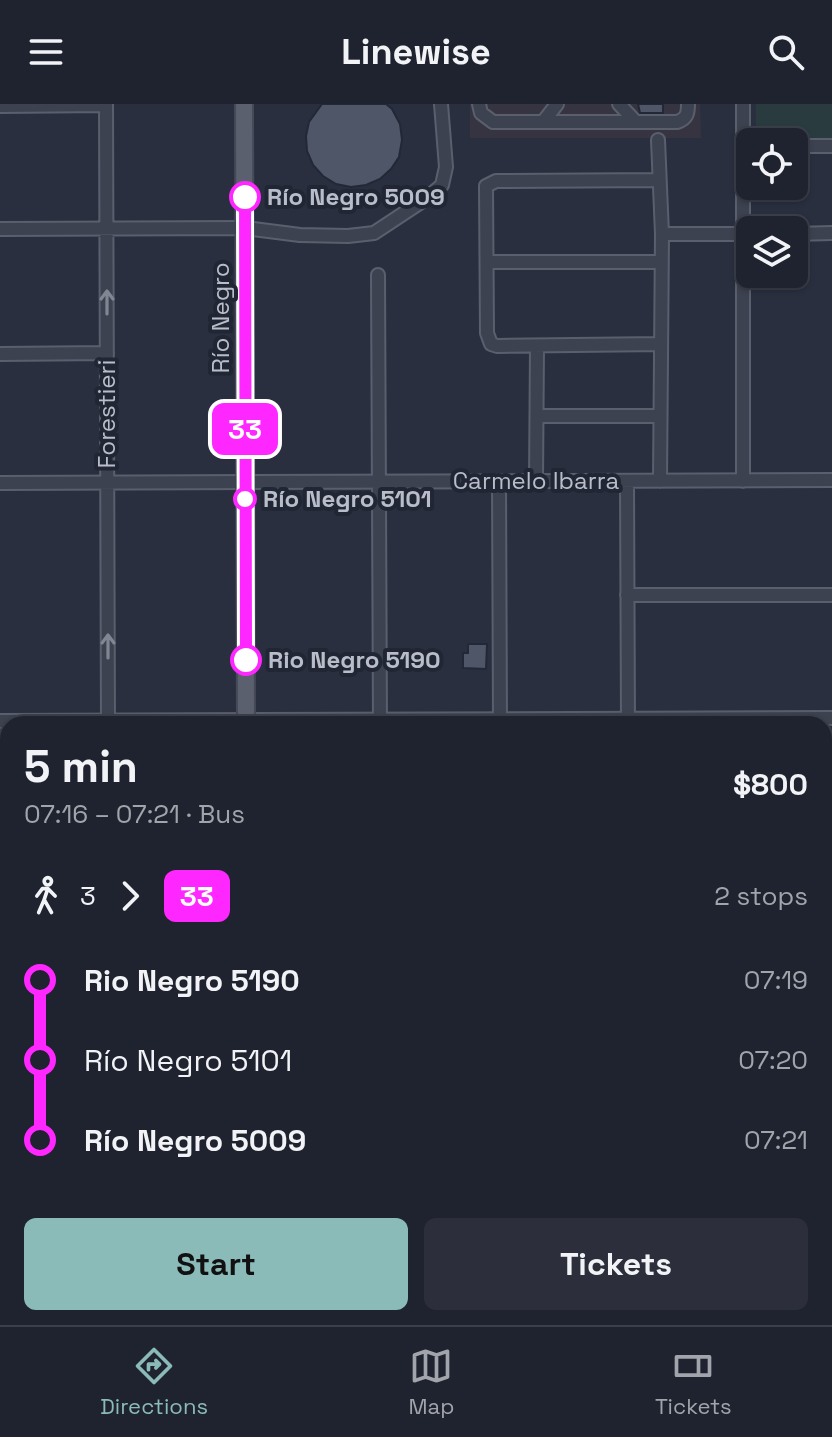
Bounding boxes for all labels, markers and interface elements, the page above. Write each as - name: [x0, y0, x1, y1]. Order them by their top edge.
- text: Linewise: [341, 29, 491, 75]
- icon: menu: [24, 30, 68, 74]
- icon: search: [764, 30, 808, 74]
- map controls: [736, 128, 808, 288]
- button: locate: [736, 128, 808, 200]
- place label: Río Negro 5009: [267, 181, 445, 212]
- marker: Río Negro 5009: [230, 182, 260, 212]
- button: layers: [736, 216, 808, 288]
- street label: Río Negro: [205, 262, 236, 374]
- one-way arrow: [99, 289, 115, 316]
- street label: Forestieri: [91, 360, 122, 468]
- line badge: 33: [209, 403, 281, 455]
- text: 33: [228, 411, 262, 447]
- street label: Carmelo Ibarra: [453, 465, 619, 496]
- place label: Río Negro 5101: [263, 483, 432, 514]
- marker: Río Negro 5101: [234, 488, 256, 510]
- one-way arrow: [100, 633, 116, 660]
- place label: Rio Negro 5190: [268, 644, 441, 675]
- marker: Rio Negro 5190: [231, 645, 261, 675]
- text: 5 min: [24, 739, 138, 795]
- text: $800: [733, 765, 808, 804]
- text: 07:16 – 07:21 · Bus: [24, 797, 245, 831]
- icon: walk: [24, 874, 68, 918]
- icon: forward: [108, 874, 152, 918]
- text: 33: [180, 878, 214, 914]
- text: 3: [80, 879, 96, 913]
- text: 2 stops: [714, 879, 808, 913]
- text: Rio Negro 5190: [84, 961, 300, 1000]
- text: 07:19: [744, 963, 808, 997]
- text: Río Negro 5101: [84, 1041, 292, 1080]
- text: 07:20: [738, 1043, 808, 1077]
- text: Río Negro 5009: [84, 1121, 306, 1160]
- text: 07:21: [744, 1123, 808, 1157]
- button: Start: [24, 1218, 408, 1310]
- button: Tickets: [424, 1218, 808, 1310]
- tab: Directions: [100, 1344, 208, 1420]
- tab: Map: [409, 1344, 454, 1420]
- tab: Tickets: [655, 1344, 732, 1420]

